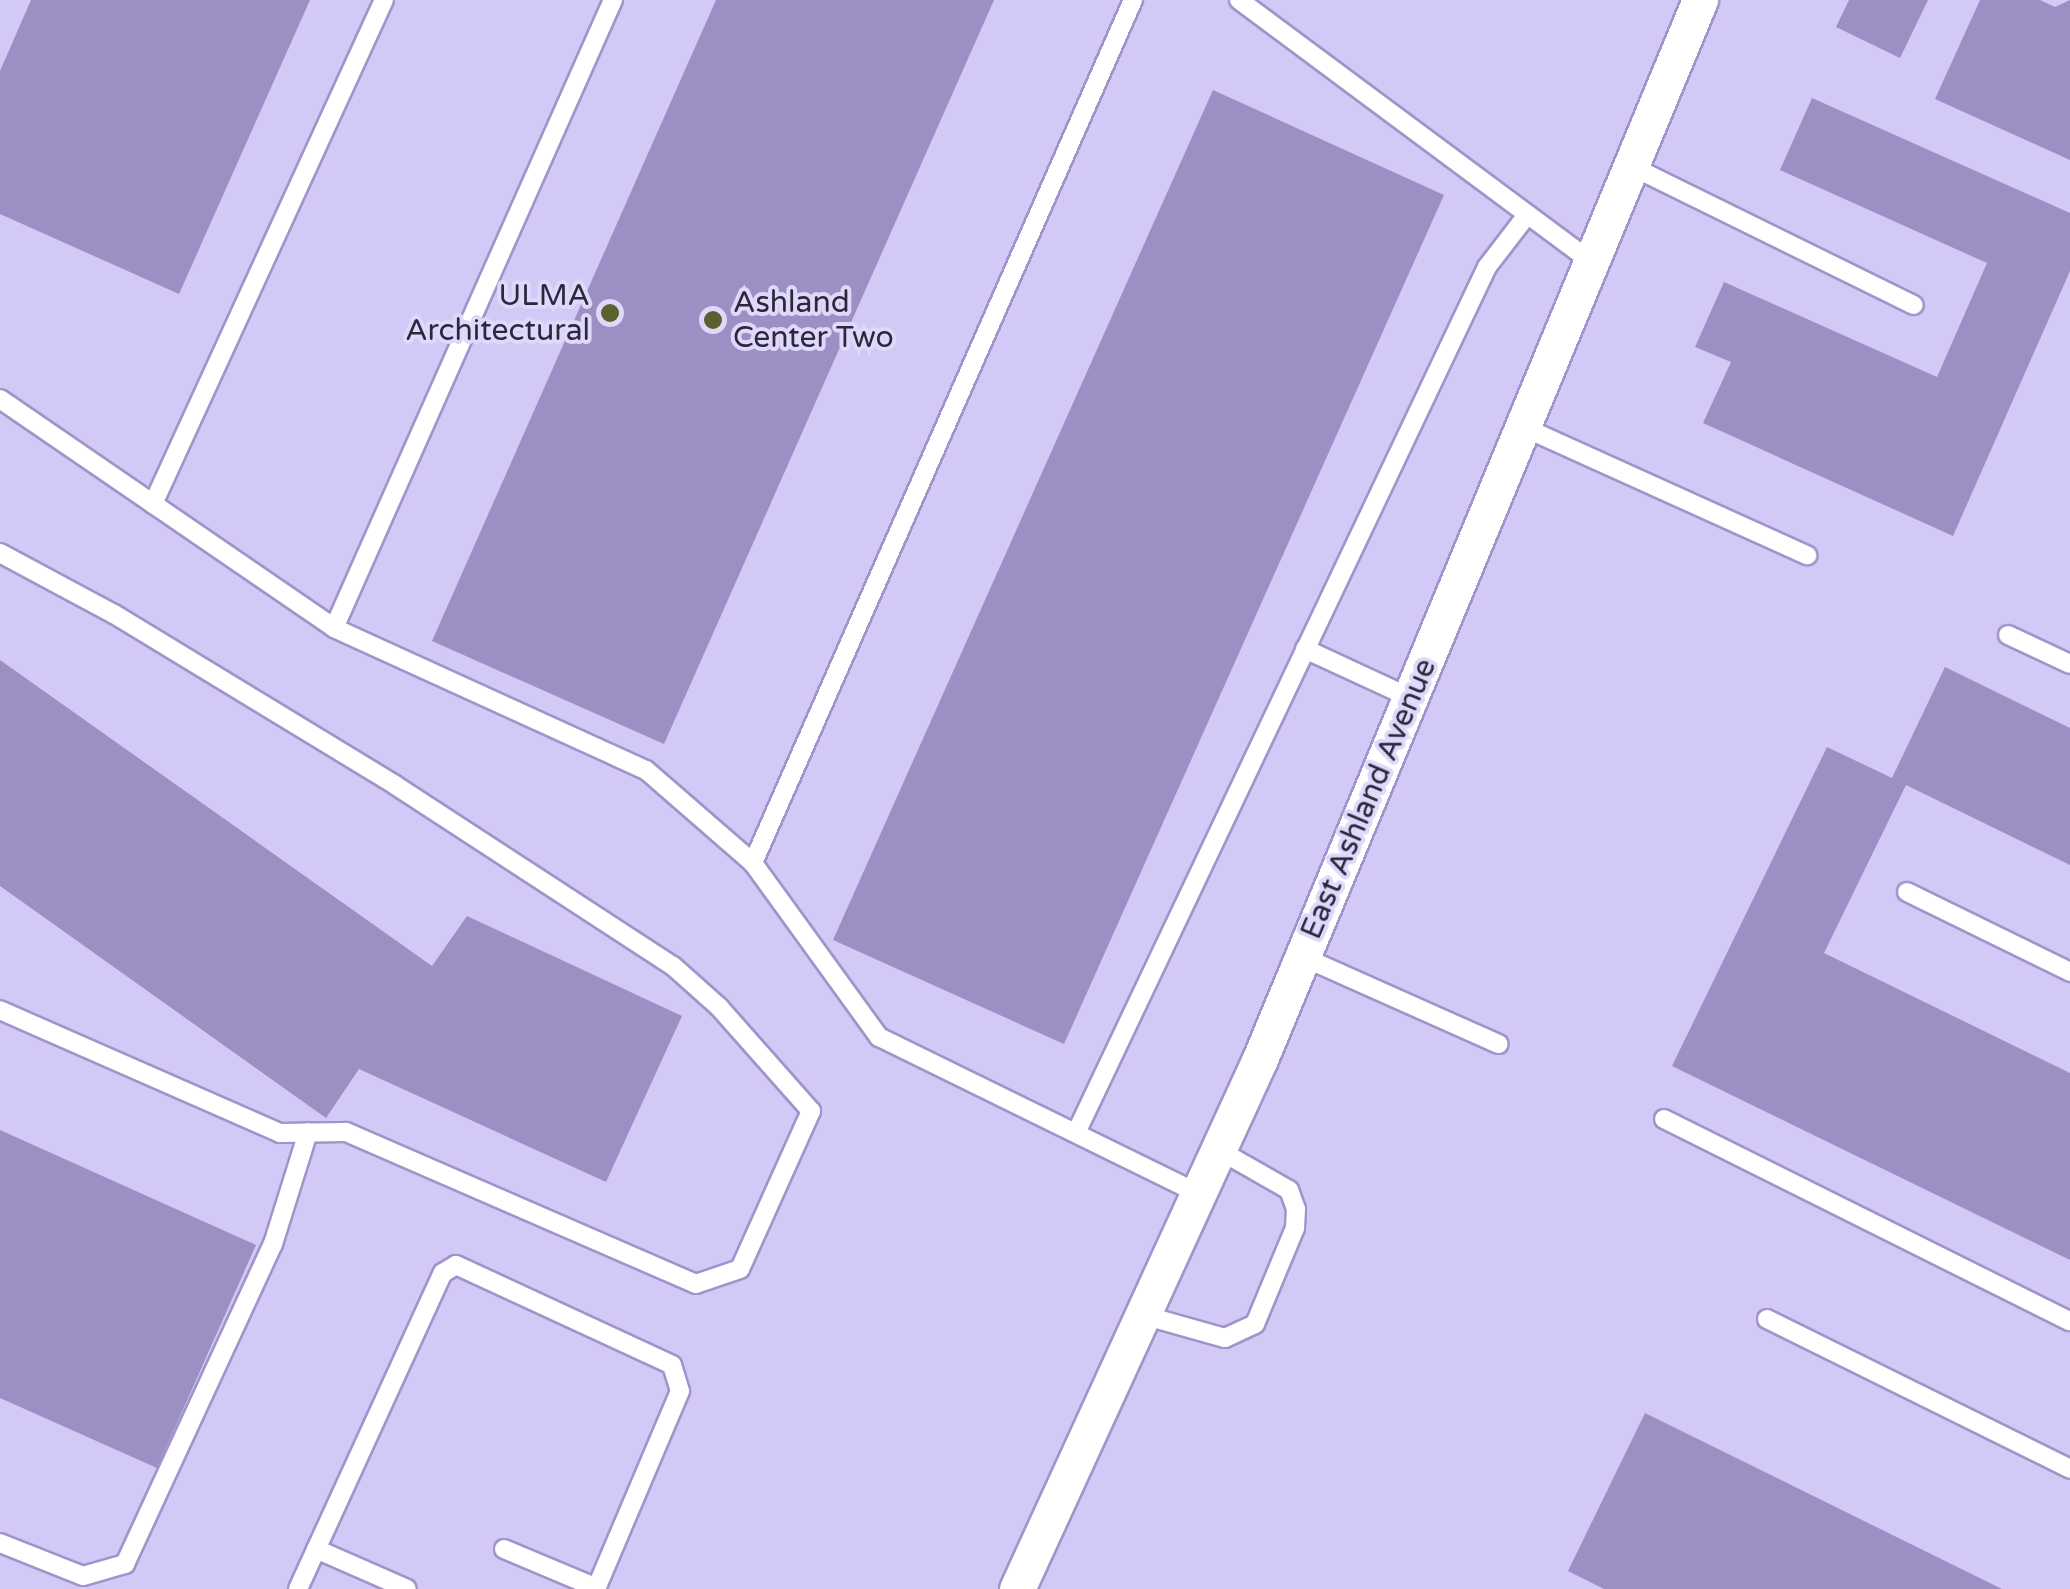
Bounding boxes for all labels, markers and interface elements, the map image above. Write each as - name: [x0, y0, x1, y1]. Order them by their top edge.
- place label: ULMA Architectural: [405, 278, 590, 348]
- place label: Ashland Center Two: [733, 285, 894, 356]
- marker: ULMA Architectural: [599, 302, 621, 324]
- marker: Ashland Center Two: [702, 309, 724, 331]
- street label: East Ashland Avenue: [1294, 653, 1444, 945]

